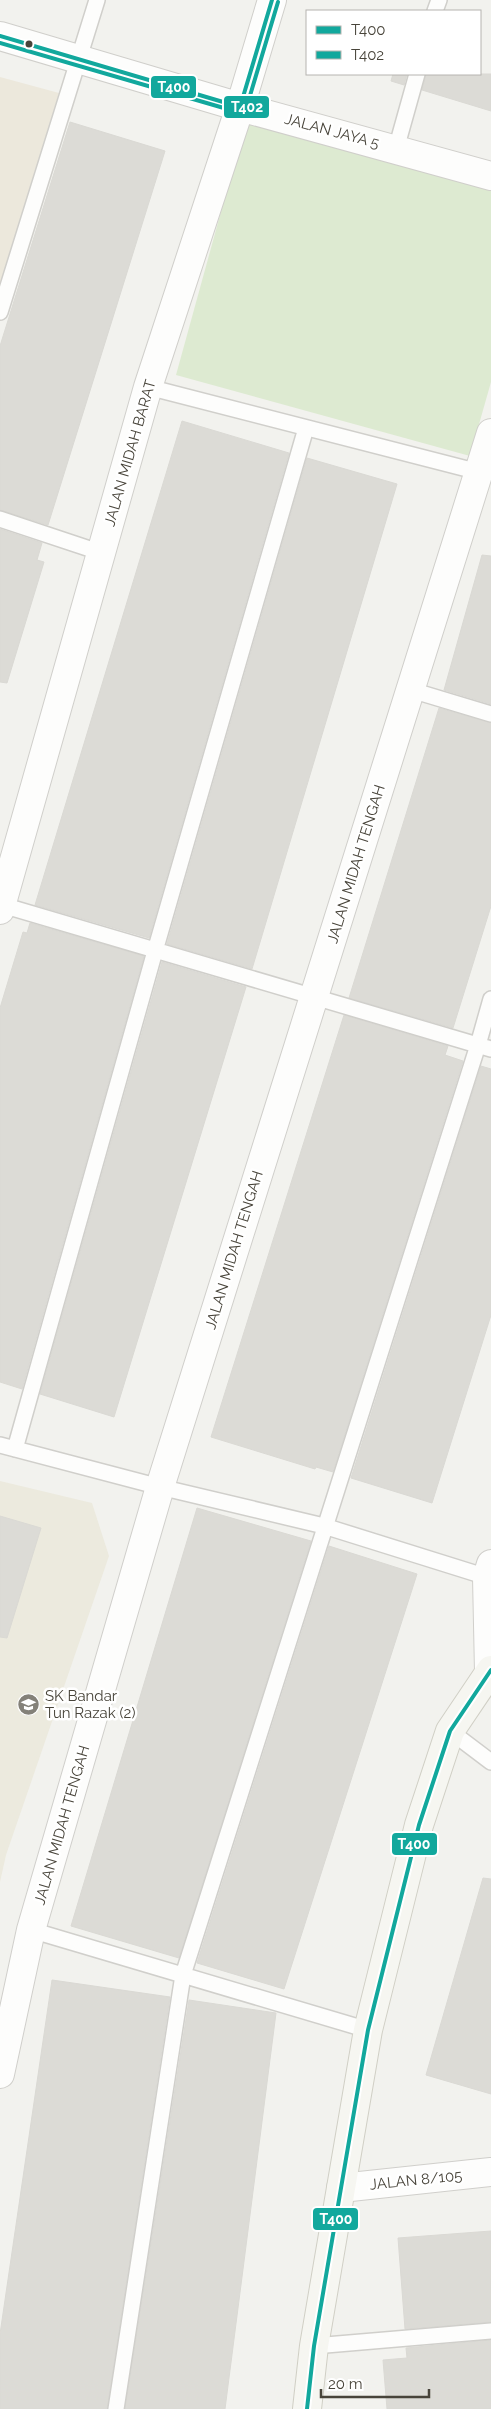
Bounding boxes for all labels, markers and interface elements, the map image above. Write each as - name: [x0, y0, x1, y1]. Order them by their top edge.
- legend: [306, 10, 481, 75]
- text: T400: [351, 21, 386, 39]
- unlabelled marker: [24, 39, 34, 49]
- text: T402: [351, 46, 384, 64]
- line badge: T400: [150, 75, 197, 99]
- text: T400: [158, 79, 190, 95]
- line badge: T402: [223, 95, 270, 119]
- text: T402: [231, 99, 263, 115]
- street label: JALAN JAYA 5: [283, 110, 381, 152]
- street label: JALAN MIDAH BARAT: [100, 378, 160, 528]
- street label: JALAN MIDAH TENGAH: [323, 782, 389, 946]
- street label: JALAN MIDAH TENGAH: [201, 1168, 267, 1332]
- place label: SK Bandar Tun Razak (2): [45, 1687, 135, 1722]
- school or university icon: SK Bandar Tun Razak (2): [17, 1693, 41, 1717]
- street label: JALAN MIDAH TENGAH: [31, 1743, 93, 1907]
- line badge: T400: [391, 1832, 438, 1856]
- text: T400: [398, 1836, 430, 1852]
- street label: JALAN 8/105: [369, 2166, 463, 2194]
- line badge: T400: [312, 2207, 359, 2231]
- text: T400: [320, 2211, 352, 2227]
- scale bar: [321, 2366, 428, 2398]
- text: 20 m: [328, 2375, 363, 2393]

